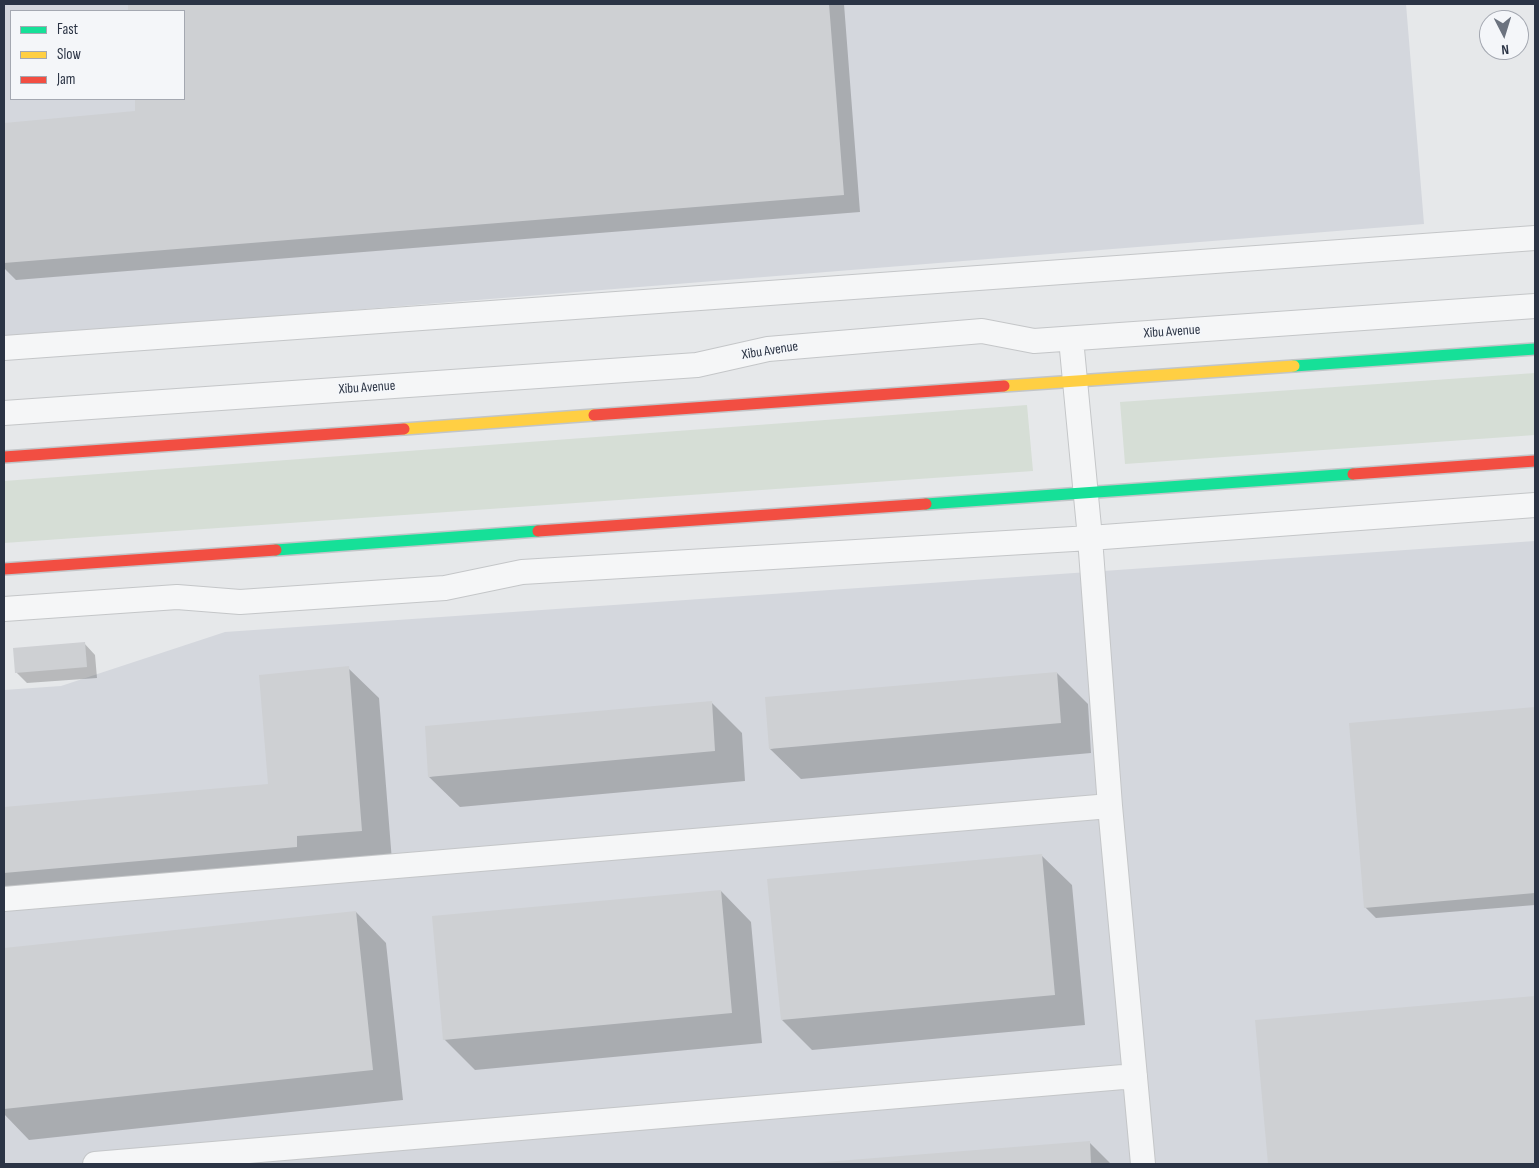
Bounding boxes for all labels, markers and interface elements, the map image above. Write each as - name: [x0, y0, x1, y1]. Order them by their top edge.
- legend: [10, 10, 185, 100]
- north arrow: [1479, 10, 1529, 60]
- text: Fast: [57, 20, 78, 39]
- text: N: [1501, 41, 1510, 58]
- text: Slow: [57, 45, 81, 64]
- text: Jam: [57, 70, 75, 89]
- street label: Xibu Avenue: [1143, 322, 1201, 342]
- street label: Xibu Avenue: [741, 338, 799, 364]
- street label: Xibu Avenue: [338, 378, 396, 398]

